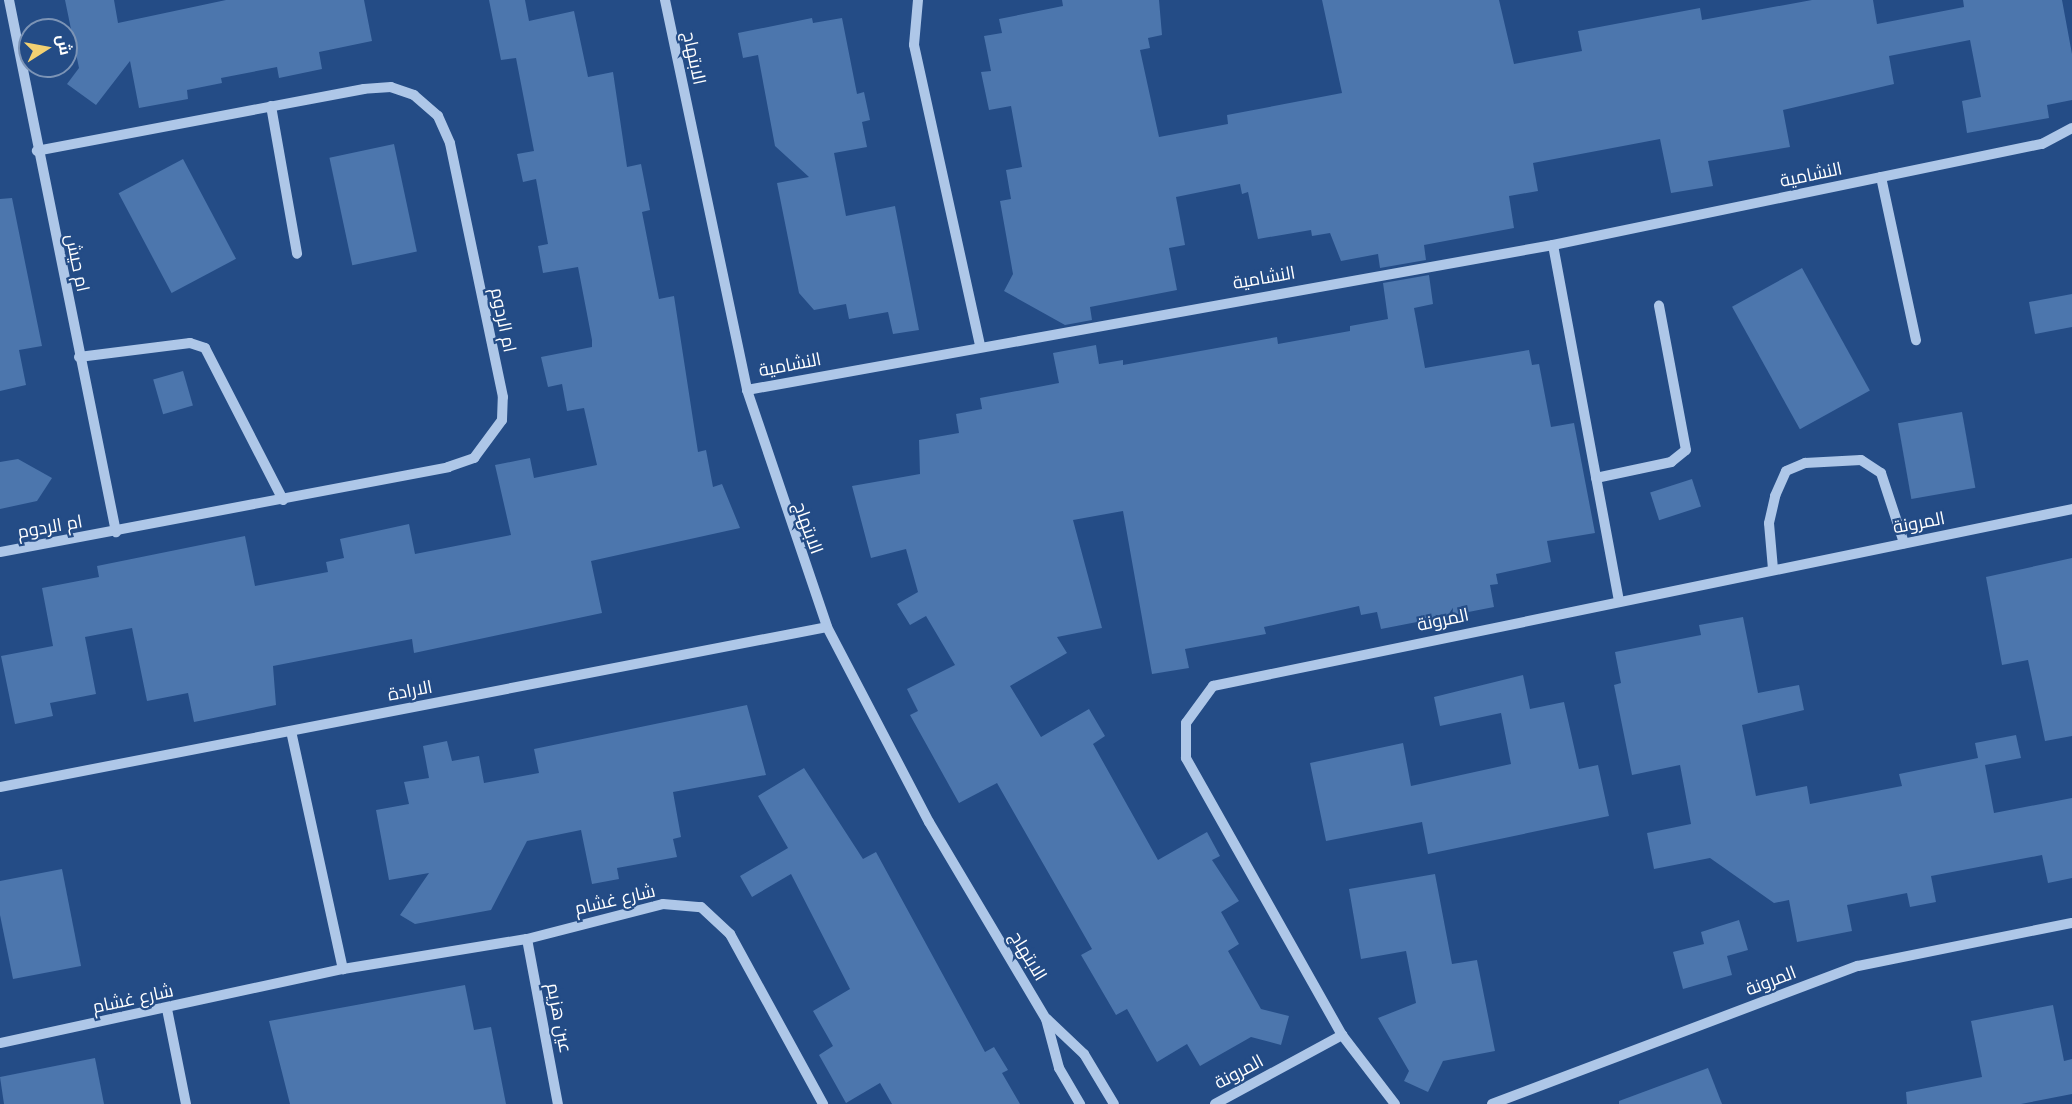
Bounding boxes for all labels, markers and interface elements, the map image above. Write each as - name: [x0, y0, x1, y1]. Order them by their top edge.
- north arrow: [18, 18, 78, 78]
- street label: الابتهاج: [678, 29, 710, 87]
- text: ش: [53, 33, 75, 57]
- street label: النشامية: [1778, 158, 1844, 192]
- street label: ام حيش: [60, 232, 94, 294]
- street label: النشامية: [1231, 262, 1297, 294]
- street label: ام الردوم: [486, 286, 520, 354]
- street label: النشامية: [757, 348, 823, 382]
- street label: الابتهاج: [789, 499, 827, 557]
- street label: المرونة: [1891, 507, 1947, 539]
- street label: ام الردوم: [16, 511, 84, 543]
- street label: المرونة: [1415, 604, 1471, 636]
- street label: الارادة: [386, 676, 434, 706]
- street label: شارع غشام: [572, 880, 658, 920]
- street label: الابتهاج: [1005, 927, 1051, 985]
- street label: المرونة: [1743, 962, 1799, 1000]
- street label: شارع غشام: [91, 980, 175, 1018]
- street label: عين هزيم: [542, 981, 576, 1055]
- street label: المرونة: [1211, 1050, 1267, 1094]

